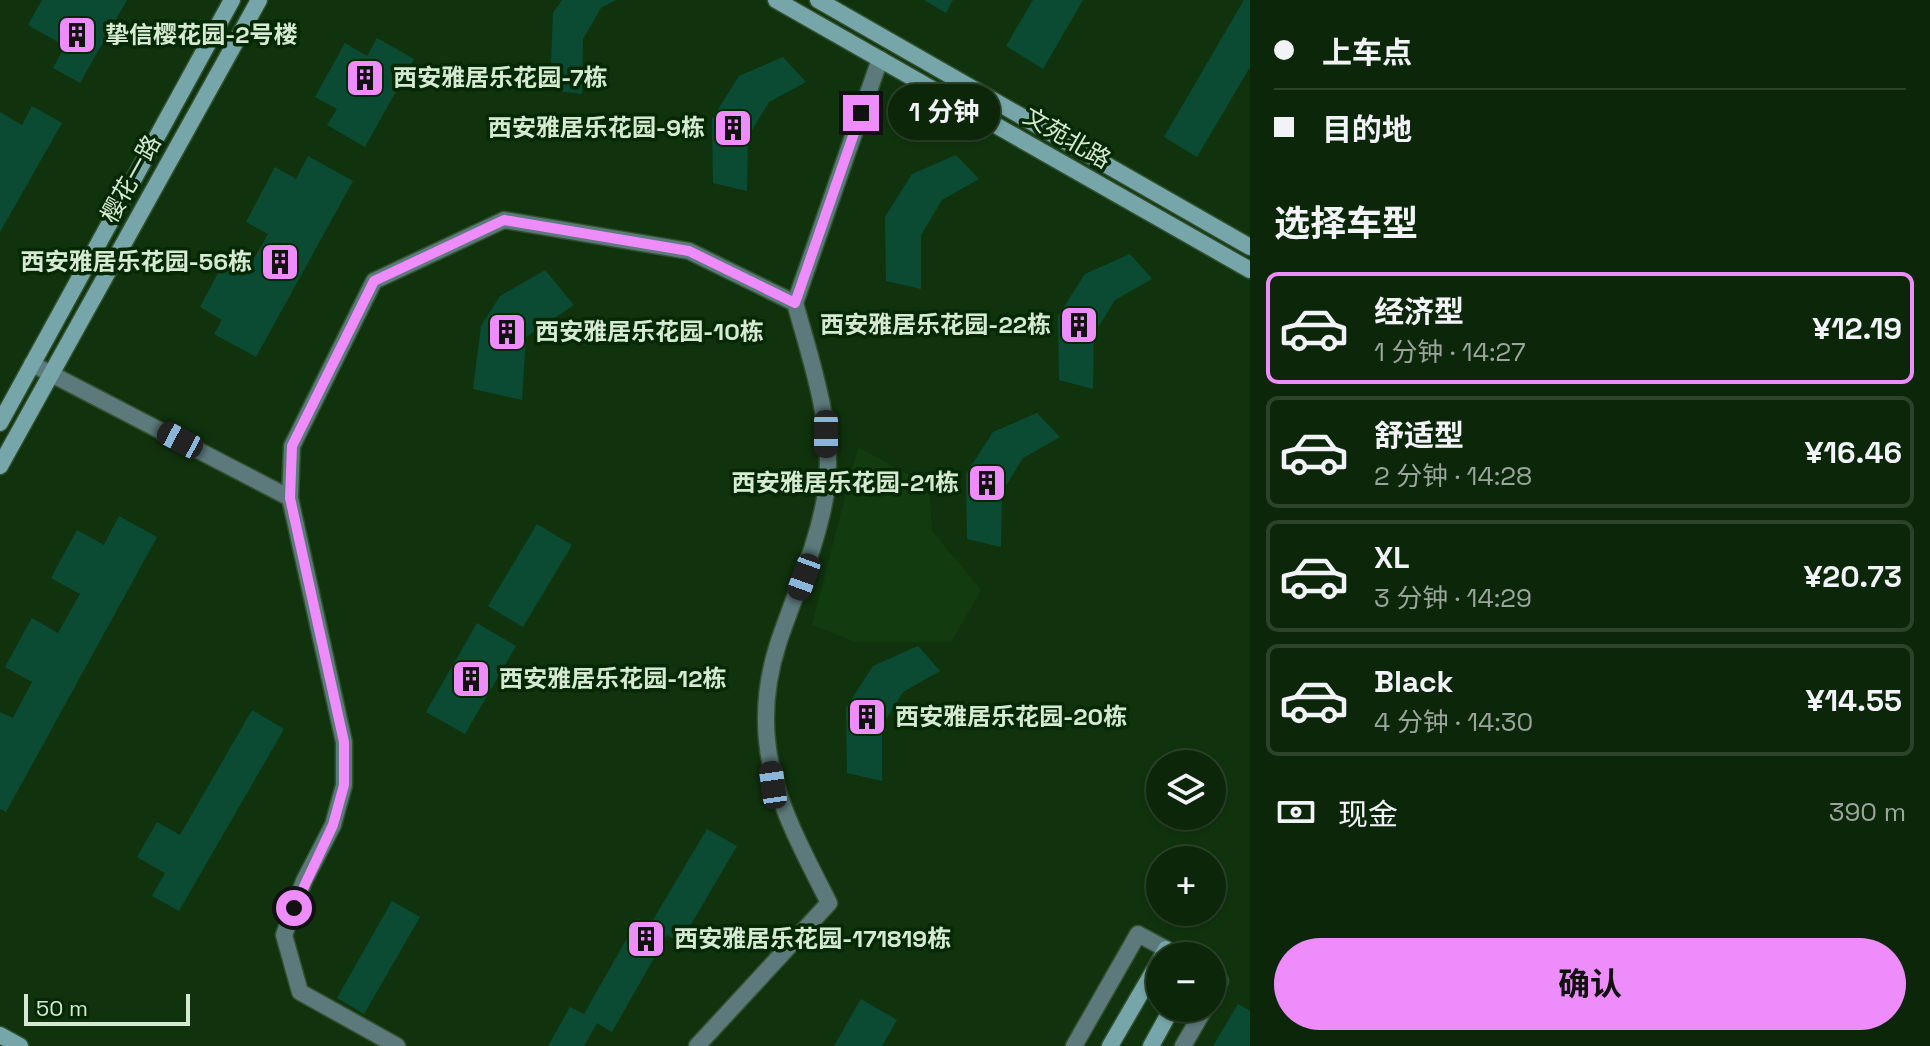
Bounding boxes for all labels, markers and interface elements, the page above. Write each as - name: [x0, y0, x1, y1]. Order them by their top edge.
- building icon: 挚信樱花园-2号楼: [56, 14, 98, 56]
- place label: 挚信樱花园-2号楼: [105, 19, 298, 50]
- text: 上车点: [1322, 33, 1412, 72]
- building icon: 西安雅居乐花园-7栋: [344, 57, 386, 99]
- place label: 西安雅居乐花园-7栋: [393, 62, 608, 93]
- callout: 1 分钟: [889, 85, 1001, 141]
- route end: [843, 95, 879, 131]
- text: 1 分钟: [909, 95, 979, 129]
- street label: 文苑北路: [1018, 100, 1117, 175]
- building icon: 西安雅居乐花园-9栋: [712, 107, 754, 149]
- text: 目的地: [1322, 110, 1412, 149]
- place label: 西安雅居乐花园-9栋: [488, 112, 705, 143]
- street label: 樱花一路: [94, 129, 167, 228]
- text: 选择车型: [1274, 201, 1418, 247]
- building icon: 西安雅居乐花园-56栋: [259, 241, 301, 283]
- place label: 西安雅居乐花园-56栋: [20, 246, 252, 277]
- icon: car: [1278, 292, 1350, 364]
- text: 经济型: [1374, 292, 1464, 331]
- building icon: 西安雅居乐花园-22栋: [1058, 304, 1100, 346]
- place label: 西安雅居乐花园-22栋: [820, 309, 1051, 340]
- text: ¥12.19: [1813, 309, 1902, 348]
- building icon: 西安雅居乐花园-10栋: [486, 311, 528, 353]
- place label: 西安雅居乐花园-10栋: [535, 316, 764, 347]
- text: 1 分钟 · 14:27: [1374, 335, 1526, 369]
- car: [814, 410, 838, 458]
- icon: car: [1278, 416, 1350, 488]
- text: 舒适型: [1374, 416, 1464, 455]
- car: [153, 418, 207, 462]
- text: ¥16.46: [1805, 433, 1902, 472]
- text: 2 分钟 · 14:28: [1374, 459, 1532, 493]
- building icon: 西安雅居乐花园-21栋: [966, 462, 1008, 504]
- place label: 西安雅居乐花园-21栋: [732, 467, 959, 498]
- text: XL: [1374, 538, 1410, 577]
- icon: car: [1278, 540, 1350, 612]
- car: [785, 550, 823, 604]
- text: ¥20.73: [1804, 557, 1902, 596]
- text: 3 分钟 · 14:29: [1374, 581, 1532, 615]
- building icon: 西安雅居乐花园-12栋: [450, 658, 492, 700]
- text: Black: [1374, 662, 1453, 701]
- place label: 西安雅居乐花园-12栋: [499, 663, 726, 694]
- icon: car: [1278, 664, 1350, 736]
- text: ¥14.55: [1806, 681, 1902, 720]
- building icon: 西安雅居乐花园-20栋: [846, 696, 888, 738]
- place label: 西安雅居乐花园-20栋: [895, 701, 1127, 732]
- text: 4 分钟 · 14:30: [1374, 705, 1533, 739]
- map controls: [1146, 750, 1226, 1022]
- button: layers: [1146, 750, 1226, 830]
- car: [758, 760, 788, 810]
- icon: cash: [1274, 790, 1318, 834]
- text: 现金: [1338, 795, 1398, 834]
- text: 390 m: [1829, 795, 1906, 829]
- button: +: [1146, 846, 1226, 926]
- route start: [276, 890, 312, 926]
- building icon: 西安雅居乐花园-171819栋: [625, 918, 667, 960]
- place label: 西安雅居乐花园-171819栋: [674, 923, 951, 954]
- button: 确认: [1274, 938, 1906, 1030]
- button: −: [1146, 942, 1226, 1022]
- scale bar: [24, 990, 190, 1026]
- text: 50 m: [36, 994, 88, 1022]

